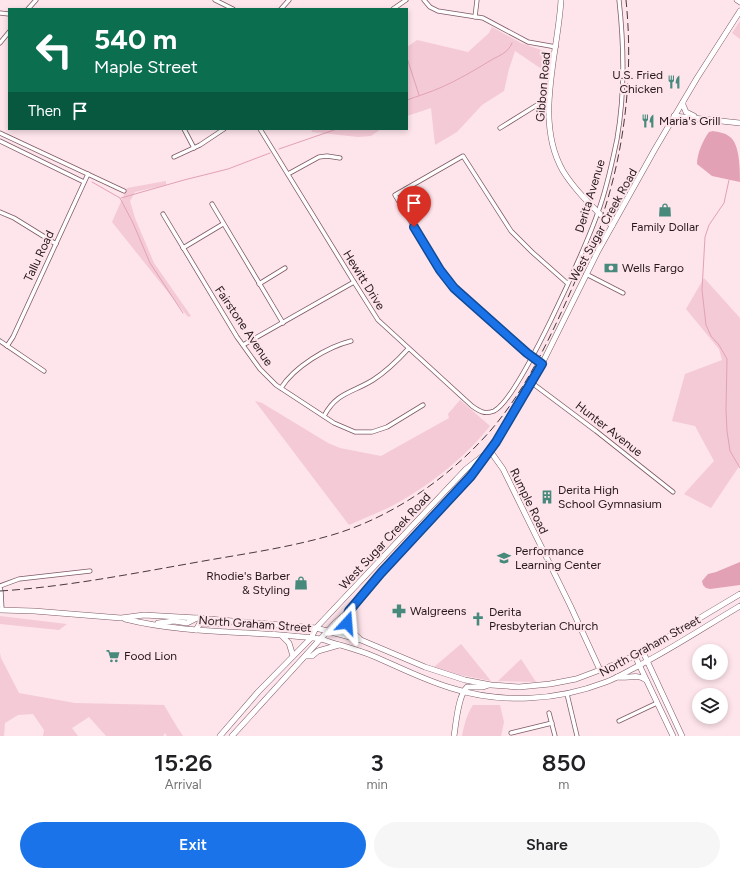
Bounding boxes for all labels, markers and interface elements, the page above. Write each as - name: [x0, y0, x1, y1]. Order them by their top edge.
- text: 540 m: [94, 22, 177, 56]
- icon: left: [28, 24, 80, 76]
- street label: Gibbon Road: [533, 51, 553, 123]
- text: Maple Street: [94, 56, 198, 78]
- place label: U.S. Fried Chicken: [612, 68, 663, 96]
- restaurant icon: U.S. Fried Chicken: [666, 74, 682, 90]
- icon: arrive: [69, 100, 91, 122]
- text: Then: [28, 102, 61, 120]
- restaurant icon: Maria's Grill: [640, 113, 656, 129]
- place label: Maria's Grill: [659, 114, 720, 128]
- street label: Derita Avenue: [572, 157, 608, 234]
- street label: West Sugar Creek Road: [566, 166, 640, 284]
- pin: [397, 186, 431, 227]
- icon: arrive: [403, 192, 425, 214]
- shop icon: Family Dollar: [657, 202, 673, 218]
- place label: Family Dollar: [631, 220, 699, 234]
- street label: Tallu Road: [21, 228, 57, 284]
- street label: Hewitt Drive: [340, 248, 388, 313]
- bank icon: Wells Fargo: [603, 260, 619, 276]
- place label: Wells Fargo: [622, 261, 684, 275]
- street label: Fairstone Avenue: [212, 283, 276, 369]
- street label: Hunter Avenue: [573, 399, 646, 460]
- street label: Rumple Road: [507, 466, 551, 536]
- place label: Derita High School Gymnasium: [558, 483, 662, 511]
- building icon: Derita High School Gymnasium: [539, 489, 555, 505]
- street label: West Sugar Creek Road: [337, 490, 433, 592]
- place label: Performance Learning Center: [515, 544, 601, 572]
- school or university icon: Performance Learning Center: [496, 550, 512, 566]
- place label: Rhodie's Barber & Styling: [206, 569, 290, 597]
- shop icon: Rhodie's Barber & Styling: [293, 575, 309, 591]
- position arrow: [326, 602, 368, 644]
- pharmacy icon: Walgreens: [391, 603, 407, 619]
- place label: Walgreens: [410, 604, 467, 618]
- place label: Derita Presbyterian Church: [489, 605, 599, 633]
- church icon: Derita Presbyterian Church: [470, 611, 486, 627]
- street label: North Graham Street: [597, 612, 703, 680]
- street label: North Graham Street: [198, 613, 313, 635]
- map controls: [692, 644, 728, 724]
- button: sound: [692, 644, 728, 680]
- supermarket icon: Food Lion: [105, 648, 121, 664]
- place label: Food Lion: [124, 649, 177, 663]
- button: layers: [692, 688, 728, 724]
- text: 15:26: [154, 748, 212, 777]
- text: 3: [370, 748, 384, 777]
- text: 850: [542, 748, 586, 777]
- text: Arrival: [165, 777, 202, 792]
- text: min: [366, 777, 388, 792]
- text: m: [558, 777, 569, 792]
- button: Exit: [20, 822, 366, 868]
- button: Share: [374, 822, 720, 868]

